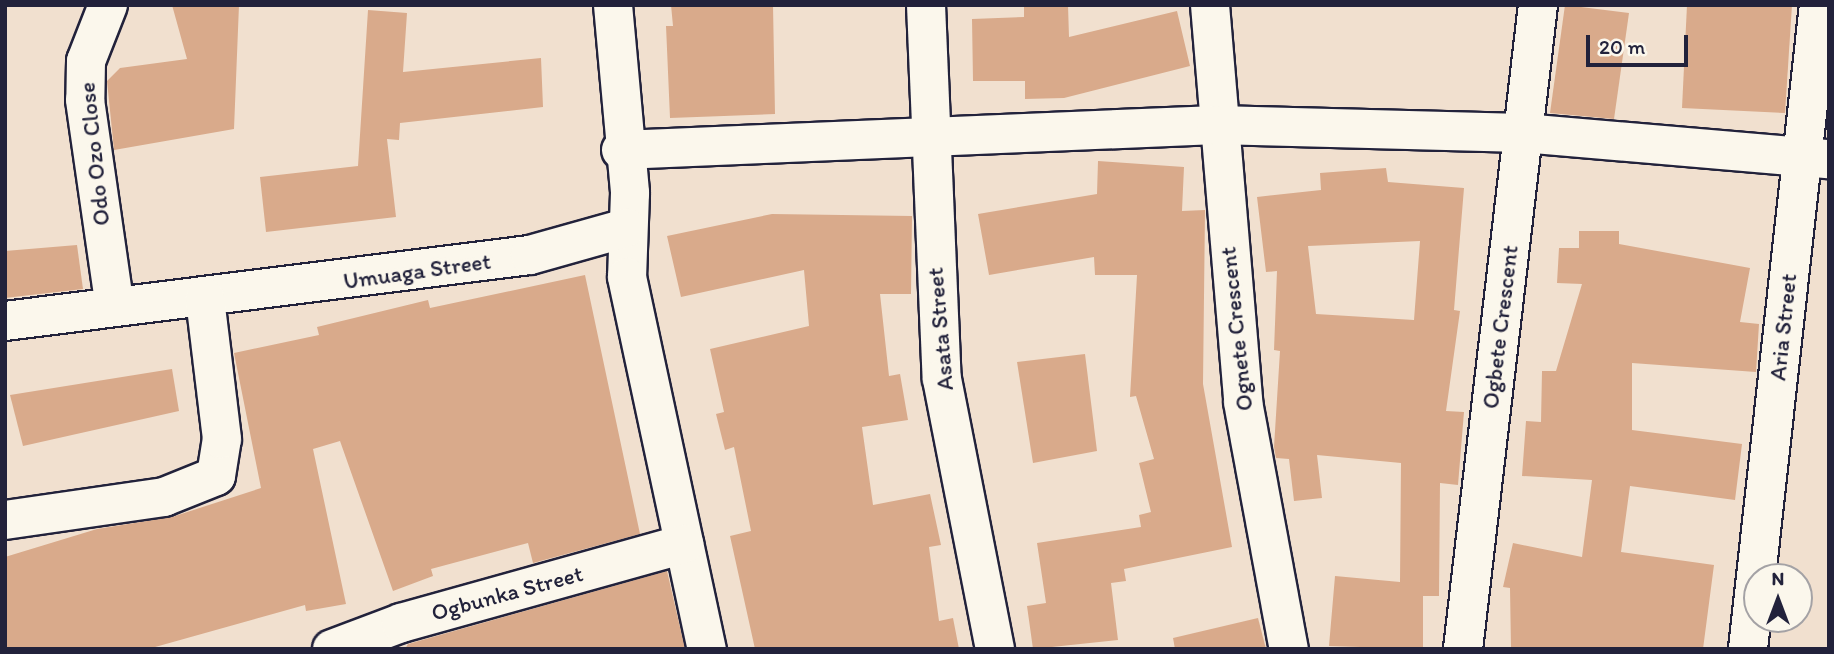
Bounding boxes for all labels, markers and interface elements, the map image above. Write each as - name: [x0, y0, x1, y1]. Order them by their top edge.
- scale bar: [1589, 21, 1690, 65]
- text: 20 m: [1599, 34, 1645, 59]
- street label: Odo Ozo Close: [73, 81, 115, 227]
- street label: Ogbete Crescent: [1476, 244, 1524, 410]
- street label: Ognete Crescent: [1214, 246, 1258, 412]
- street label: Umuaga Street: [342, 247, 492, 295]
- street label: Asata Street: [921, 267, 959, 391]
- street label: Aria Street: [1764, 272, 1802, 382]
- street label: Ogbunka Street: [428, 560, 586, 626]
- north arrow: [1743, 563, 1813, 633]
- text: N: [1772, 567, 1784, 590]

